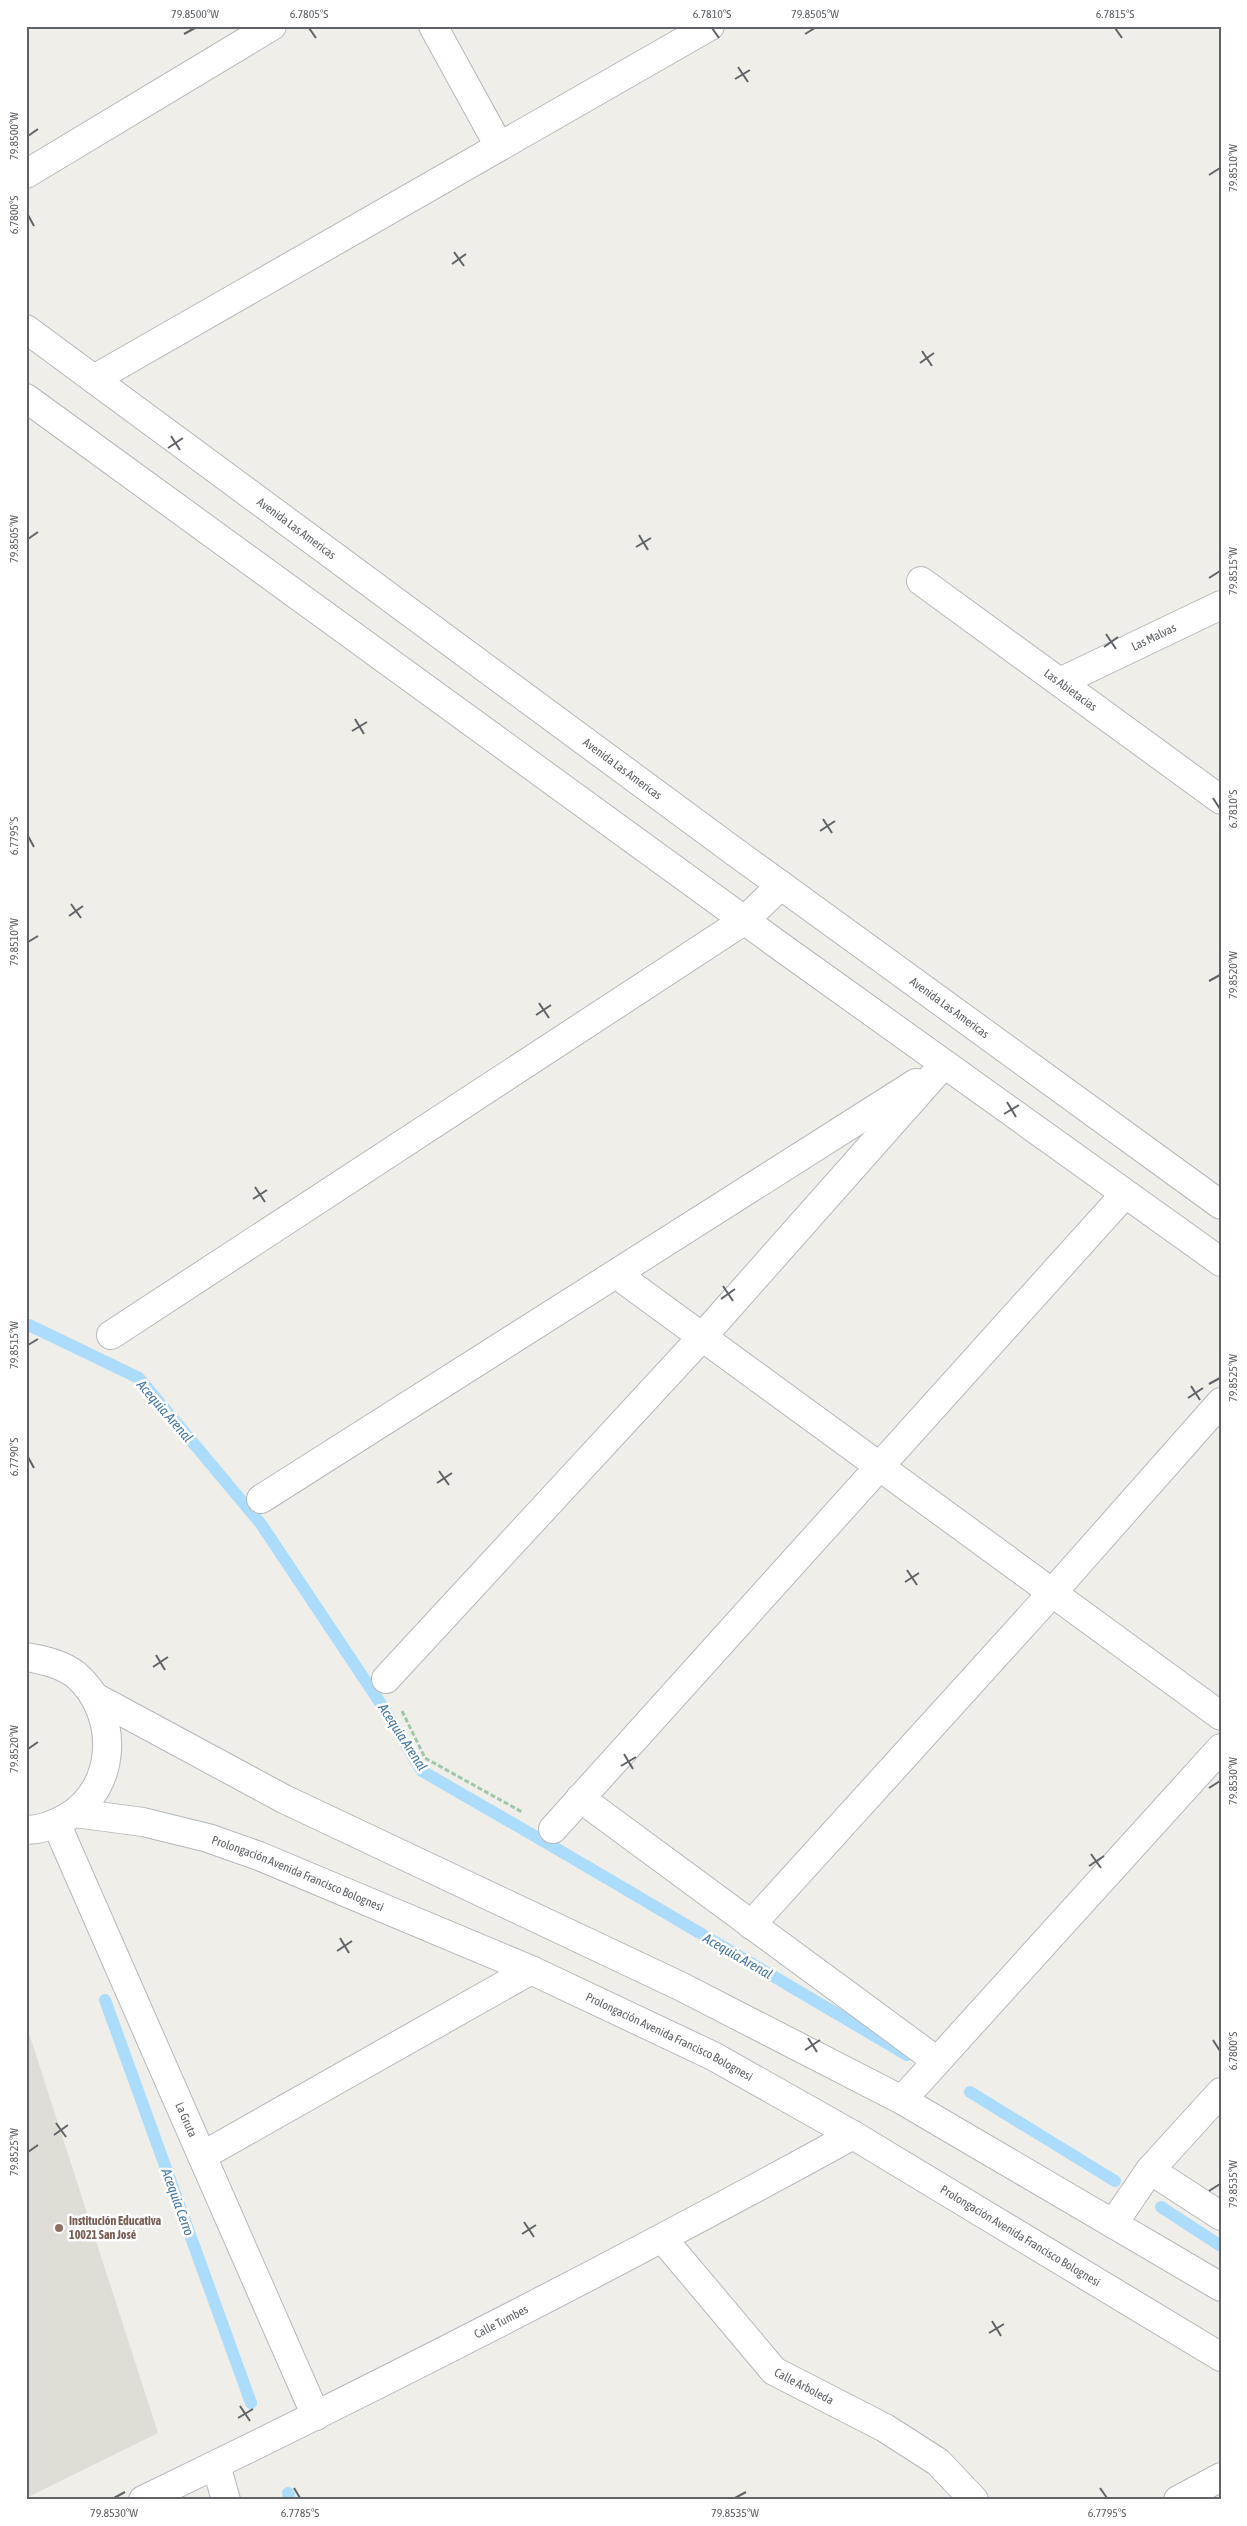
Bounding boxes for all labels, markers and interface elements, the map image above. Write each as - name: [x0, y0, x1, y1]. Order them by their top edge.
- text: 79.8500°W: [171, 7, 219, 21]
- text: 6.7805°S: [290, 7, 328, 21]
- text: 6.7810°S: [693, 7, 731, 21]
- text: 79.8505°W: [791, 7, 839, 21]
- text: 6.7815°S: [1096, 7, 1134, 21]
- text: 79.8500°W: [7, 112, 21, 160]
- text: 79.8510°W: [1226, 144, 1240, 192]
- text: 6.7800°S: [7, 196, 21, 234]
- street label: Avenida Las Americas: [254, 495, 339, 562]
- text: 79.8505°W: [7, 515, 21, 563]
- text: 79.8515°W: [1226, 547, 1240, 595]
- street label: Las Malvas: [1129, 621, 1178, 654]
- street label: Las Abietacias: [1041, 666, 1100, 714]
- street label: Avenida Las Americas: [580, 735, 664, 803]
- text: 6.7810°S: [1226, 790, 1240, 828]
- text: 6.7795°S: [7, 817, 21, 855]
- text: 79.8510°W: [7, 918, 21, 966]
- text: 79.8520°W: [1226, 951, 1240, 999]
- street label: Avenida Las Americas: [907, 974, 992, 1041]
- text: 79.8515°W: [7, 1321, 21, 1369]
- text: 79.8525°W: [1226, 1354, 1240, 1402]
- water label: Acequia Arenal: [133, 1376, 197, 1446]
- text: 6.7790°S: [7, 1438, 21, 1476]
- water label: Acequia Arenal: [375, 1699, 431, 1774]
- text: 79.8520°W: [7, 1725, 21, 1773]
- text: 79.8530°W: [1226, 1757, 1240, 1805]
- street label: Prolongación Avenida Francisco Bolognesi: [210, 1833, 386, 1914]
- water label: Acequia Arenal: [700, 1929, 776, 1982]
- street label: Prolongación Avenida Francisco Bolognesi: [583, 1990, 755, 2084]
- text: 6.7800°S: [1226, 2032, 1240, 2070]
- street label: La Gruta: [172, 2100, 200, 2139]
- text: 79.8525°W: [7, 2128, 21, 2176]
- text: 79.8535°W: [1226, 2160, 1240, 2208]
- water label: Acequia Cerro: [158, 2165, 198, 2238]
- street label: Prolongación Avenida Francisco Bolognesi: [938, 2182, 1103, 2290]
- place label: Institución Educativa 10021 San José: [69, 2214, 162, 2242]
- marker: Institución Educativa 10021 San José: [53, 2222, 65, 2234]
- street label: Calle Tumbes: [472, 2302, 530, 2341]
- street label: Calle Arboleda: [772, 2365, 836, 2407]
- text: 79.8530°W: [90, 2506, 138, 2520]
- text: 6.7785°S: [281, 2506, 319, 2520]
- text: 79.8535°W: [711, 2506, 759, 2520]
- text: 6.7795°S: [1088, 2506, 1126, 2520]

